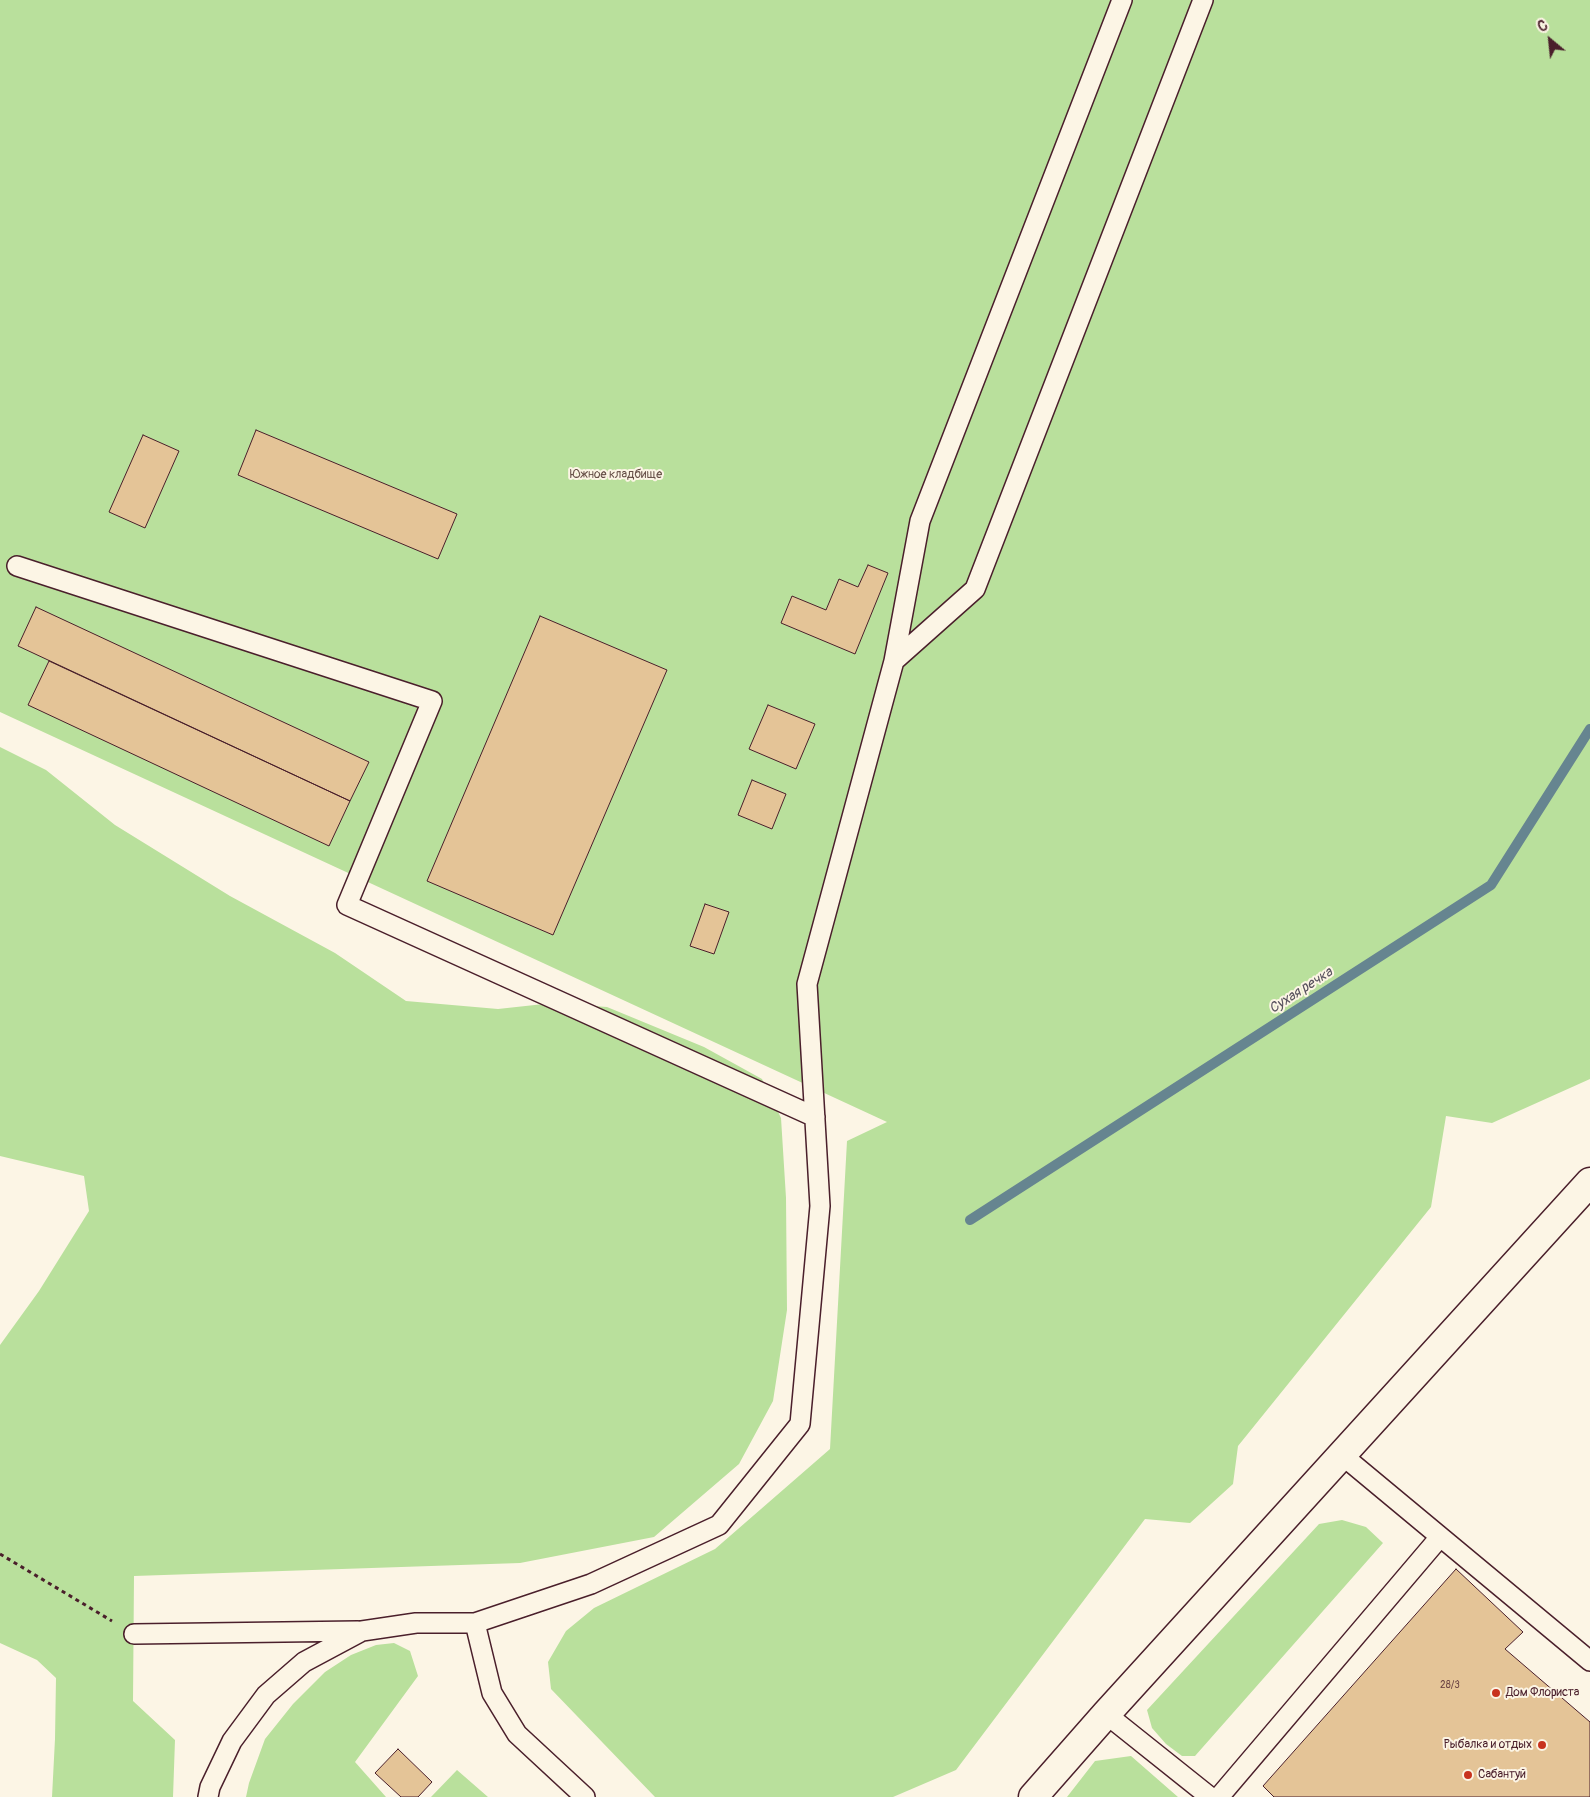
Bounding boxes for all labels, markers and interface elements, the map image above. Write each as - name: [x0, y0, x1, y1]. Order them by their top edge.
- north arrow: [1525, 15, 1575, 65]
- text: С: [1535, 17, 1551, 36]
- park label: Южное кладбище: [570, 468, 662, 482]
- water label: Сухая речка: [1266, 964, 1336, 1018]
- house number: 28/3: [1440, 1679, 1460, 1691]
- place label: Дом Флориста: [1506, 1686, 1579, 1700]
- marker: Дом Флориста: [1490, 1687, 1502, 1699]
- place label: Рыбалка и отдых: [1444, 1738, 1532, 1752]
- marker: Рыбалка и отдых: [1536, 1739, 1548, 1751]
- place label: Сабантуй: [1478, 1768, 1526, 1782]
- marker: Сабантуй: [1462, 1769, 1474, 1781]

